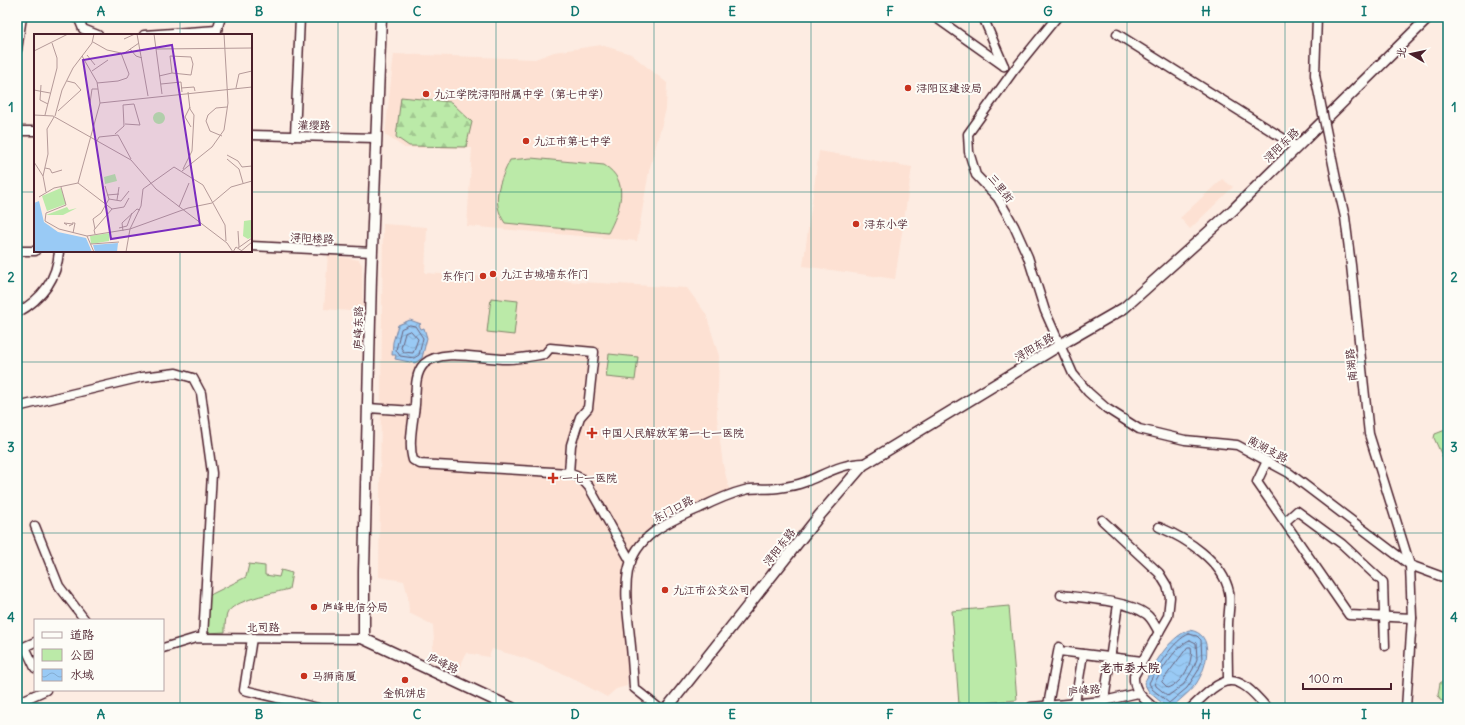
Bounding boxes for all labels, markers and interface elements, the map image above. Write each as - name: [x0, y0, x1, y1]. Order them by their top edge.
- text: A: [97, 3, 106, 20]
- text: B: [255, 3, 264, 20]
- text: C: [413, 3, 422, 20]
- text: D: [570, 3, 580, 20]
- text: E: [728, 3, 736, 20]
- text: F: [886, 3, 894, 20]
- text: G: [1043, 3, 1053, 20]
- text: H: [1201, 3, 1211, 20]
- text: I: [1361, 3, 1367, 20]
- inset map: [34, 34, 252, 252]
- north arrow: [1391, 34, 1431, 74]
- text: 北: [1393, 46, 1409, 59]
- place label: 浔阳区建设局: [916, 81, 982, 95]
- marker: 浔阳区建设局: [903, 83, 913, 93]
- place label: 九江学院浔阳附属中学（第七中学）: [434, 87, 610, 101]
- marker: 九江学院浔阳附属中学（第七中学）: [421, 89, 431, 99]
- text: 1: [8, 99, 14, 116]
- text: 1: [1451, 99, 1457, 116]
- street label: 灌缨路: [297, 118, 331, 132]
- street label: 浔阳东路: [1260, 125, 1302, 165]
- place label: 九江市第七中学: [534, 134, 611, 148]
- marker: 九江市第七中学: [521, 136, 531, 146]
- street label: 三里街: [985, 171, 1017, 206]
- place label: 浔东小学: [864, 217, 908, 231]
- marker: 浔东小学: [851, 219, 861, 229]
- street label: 浔阳楼路: [290, 230, 334, 246]
- place label: 九江古城墙东作门: [501, 267, 589, 281]
- text: 2: [7, 269, 15, 286]
- place label: 东作门: [442, 269, 475, 283]
- marker: 九江古城墙东作门: [488, 269, 498, 279]
- text: 2: [1450, 269, 1458, 286]
- marker: 东作门: [478, 271, 488, 281]
- street label: 庐峰东路: [351, 306, 365, 350]
- street label: 浔阳东路: [1012, 330, 1056, 364]
- street label: 南湖路: [1342, 348, 1360, 382]
- place label: 中国人民解放军第一七一医院: [601, 426, 744, 440]
- marker: 中国人民解放军第一七一医院: [586, 427, 598, 439]
- street label: 南湖支路: [1245, 432, 1291, 466]
- text: 3: [7, 439, 15, 456]
- text: 3: [1450, 439, 1458, 456]
- place label: 一七一医院: [562, 471, 617, 485]
- marker: 一七一医院: [547, 472, 559, 484]
- street label: 东门口路: [650, 493, 696, 525]
- street label: 浔阳东路: [760, 525, 798, 569]
- place label: 九江市公交公司: [673, 583, 750, 597]
- marker: 九江市公交公司: [660, 585, 670, 595]
- place label: 庐峰电信分局: [322, 600, 388, 614]
- marker: 庐峰电信分局: [309, 602, 319, 612]
- text: 4: [7, 609, 15, 626]
- text: 4: [1450, 609, 1458, 626]
- legend: [34, 619, 164, 691]
- street label: 北司路: [247, 620, 280, 634]
- text: 道路: [70, 627, 94, 642]
- text: 公园: [70, 647, 94, 662]
- street label: 庐峰路: [425, 650, 461, 676]
- district label: 老市委大院: [1100, 660, 1160, 675]
- scale bar: [1303, 665, 1391, 691]
- text: 水域: [70, 667, 94, 682]
- place label: 马狮商厦: [312, 669, 356, 683]
- marker: 马狮商厦: [299, 671, 309, 681]
- text: 100 m: [1309, 671, 1343, 686]
- marker: 金帆饼店: [400, 675, 410, 685]
- street label: 庐峰路: [1067, 682, 1101, 698]
- place label: 金帆饼店: [383, 686, 427, 700]
- text: A: [97, 706, 106, 723]
- text: B: [255, 706, 264, 723]
- text: C: [413, 706, 422, 723]
- text: D: [570, 706, 580, 723]
- text: E: [728, 706, 736, 723]
- text: F: [886, 706, 894, 723]
- text: G: [1043, 706, 1053, 723]
- text: H: [1201, 706, 1211, 723]
- text: I: [1361, 706, 1367, 723]

